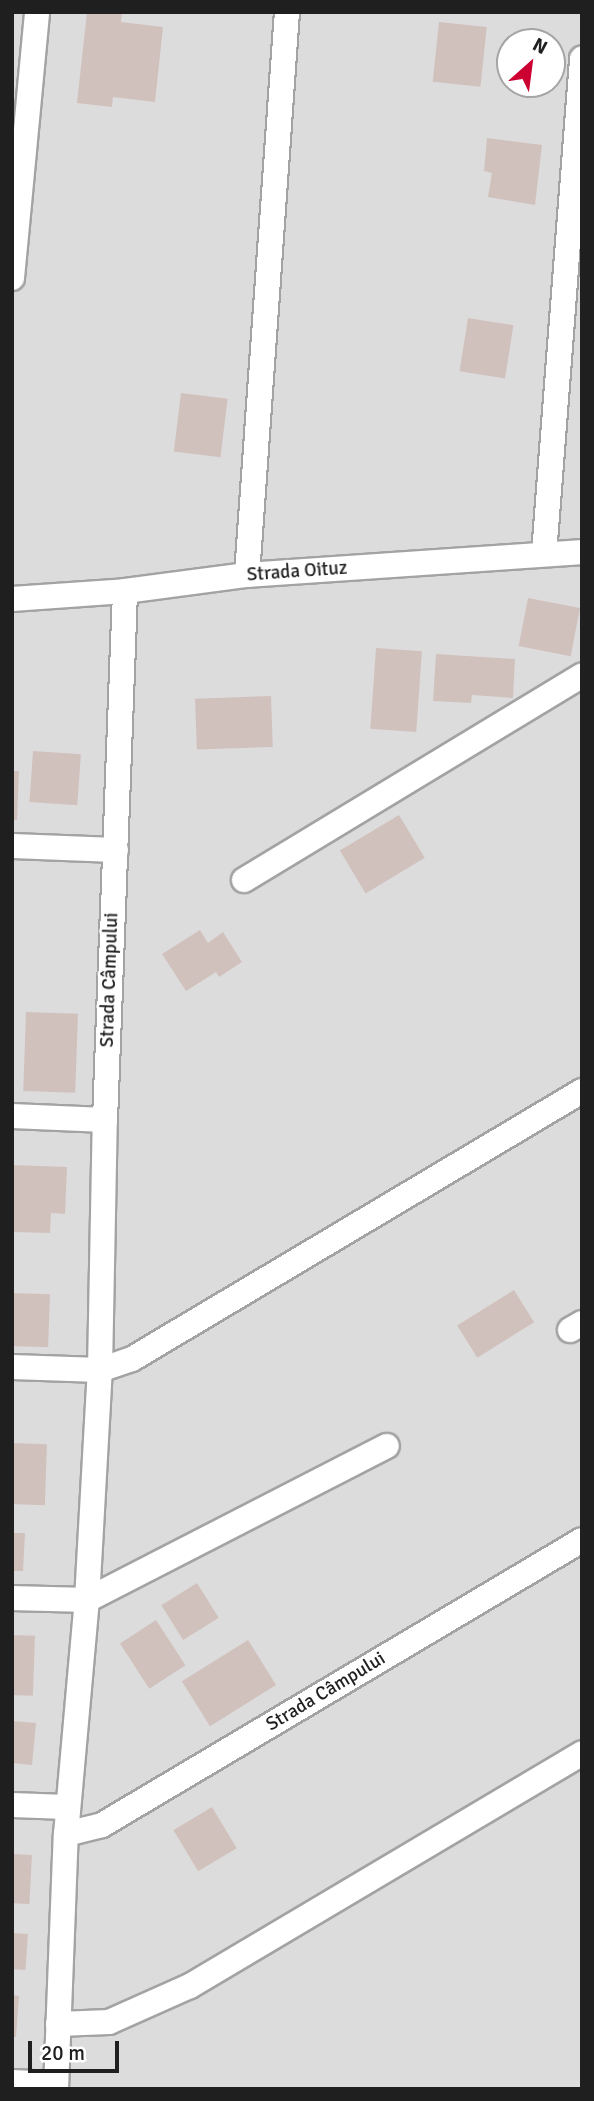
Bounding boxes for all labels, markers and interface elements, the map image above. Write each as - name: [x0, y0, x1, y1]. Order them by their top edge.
- north arrow: [496, 28, 566, 98]
- text: N: [528, 33, 551, 60]
- street label: Strada Oituz: [246, 557, 348, 587]
- street label: Strada Câmpului: [96, 912, 124, 1048]
- street label: Strada Câmpului: [262, 1647, 390, 1737]
- scale bar: [32, 2028, 122, 2072]
- text: 20 m: [41, 2040, 85, 2066]

